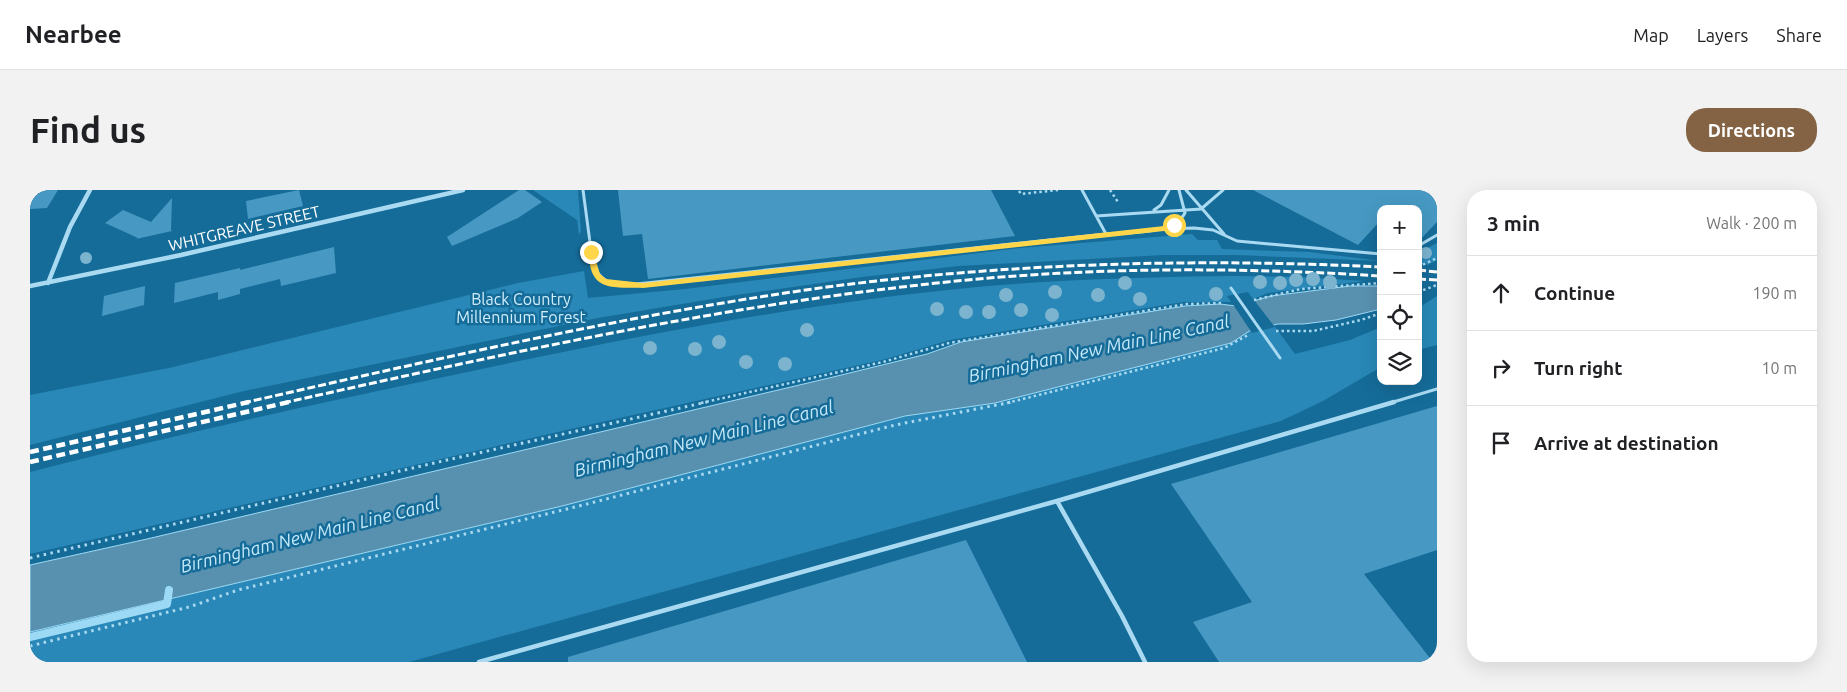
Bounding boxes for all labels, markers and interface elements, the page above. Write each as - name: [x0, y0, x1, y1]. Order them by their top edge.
- text: Nearbee: [25, 21, 122, 48]
- text: Map: [1633, 25, 1669, 45]
- text: Layers: [1697, 25, 1748, 45]
- text: Share: [1776, 25, 1822, 45]
- button: Directions: [1686, 108, 1817, 152]
- text: Find us: [30, 110, 146, 150]
- street label: WHITGREAVE STREET: [166, 202, 322, 254]
- map controls: [1377, 205, 1422, 385]
- button: +: [1377, 205, 1422, 250]
- text: 3 min: [1487, 211, 1540, 235]
- route start: [1163, 214, 1186, 237]
- text: Walk · 200 m: [1706, 214, 1797, 232]
- route end: [580, 241, 603, 264]
- button: −: [1377, 250, 1422, 295]
- icon: ahead: [1487, 279, 1515, 307]
- text: Continue: [1534, 282, 1615, 304]
- text: 190 m: [1752, 284, 1797, 302]
- park label: Black Country Millennium Forest: [456, 290, 587, 326]
- button: locate: [1377, 295, 1422, 340]
- water label: Birmingham New Main Line Canal: [967, 311, 1231, 385]
- button: layers: [1377, 340, 1422, 385]
- icon: right: [1487, 354, 1515, 382]
- text: Turn right: [1534, 357, 1622, 379]
- text: 10 m: [1761, 359, 1797, 377]
- water label: Birmingham New Main Line Canal: [572, 396, 835, 480]
- icon: arrive: [1487, 429, 1515, 457]
- text: Arrive at destination: [1534, 432, 1719, 454]
- water label: Birmingham New Main Line Canal: [178, 492, 441, 576]

